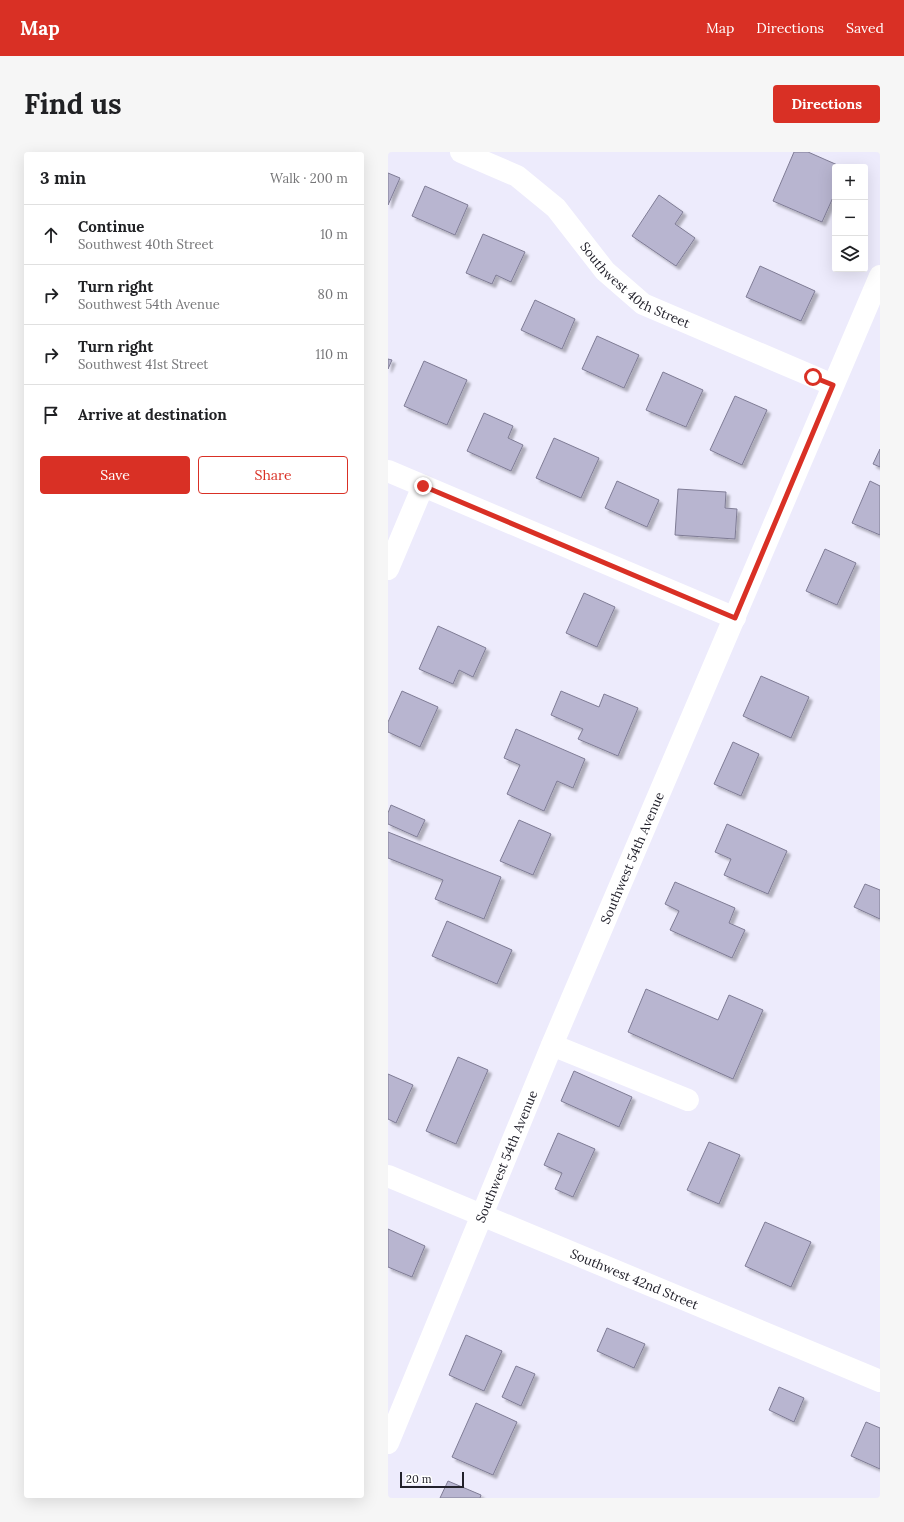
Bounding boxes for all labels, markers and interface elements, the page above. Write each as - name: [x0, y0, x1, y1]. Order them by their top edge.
- text: Map: [20, 16, 60, 40]
- text: Map: [706, 19, 734, 37]
- text: Directions: [756, 19, 824, 37]
- text: Saved: [846, 19, 884, 37]
- button: Directions: [773, 85, 880, 123]
- text: Find us: [24, 86, 122, 122]
- map controls: [832, 164, 868, 272]
- button: +: [832, 164, 868, 200]
- text: 3 min: [40, 167, 86, 189]
- text: Walk · 200 m: [270, 170, 348, 187]
- button: −: [832, 200, 868, 236]
- text: Continue: [78, 217, 144, 236]
- icon: ahead: [40, 224, 62, 246]
- text: 10 m: [320, 226, 348, 243]
- text: Southwest 40th Street: [78, 236, 213, 253]
- button: layers: [832, 236, 868, 272]
- street label: Southwest 40th Street: [577, 238, 693, 332]
- text: Turn right: [78, 277, 154, 296]
- icon: right: [40, 284, 62, 306]
- text: 80 m: [318, 286, 348, 303]
- text: Southwest 54th Avenue: [78, 296, 220, 313]
- text: Turn right: [78, 337, 154, 356]
- icon: right: [40, 344, 62, 366]
- text: 110 m: [315, 346, 348, 363]
- text: Southwest 41st Street: [78, 356, 208, 373]
- route start: [804, 368, 822, 386]
- icon: arrive: [40, 404, 62, 426]
- text: Arrive at destination: [78, 405, 227, 424]
- button: Save: [40, 456, 190, 494]
- button: Share: [198, 456, 348, 494]
- route end: [414, 477, 432, 495]
- street label: Southwest 54th Avenue: [596, 789, 667, 926]
- street label: Southwest 54th Avenue: [471, 1088, 541, 1225]
- street label: Southwest 42nd Street: [568, 1244, 701, 1313]
- scale bar: [400, 1470, 464, 1489]
- text: 20 m: [406, 1472, 431, 1486]

